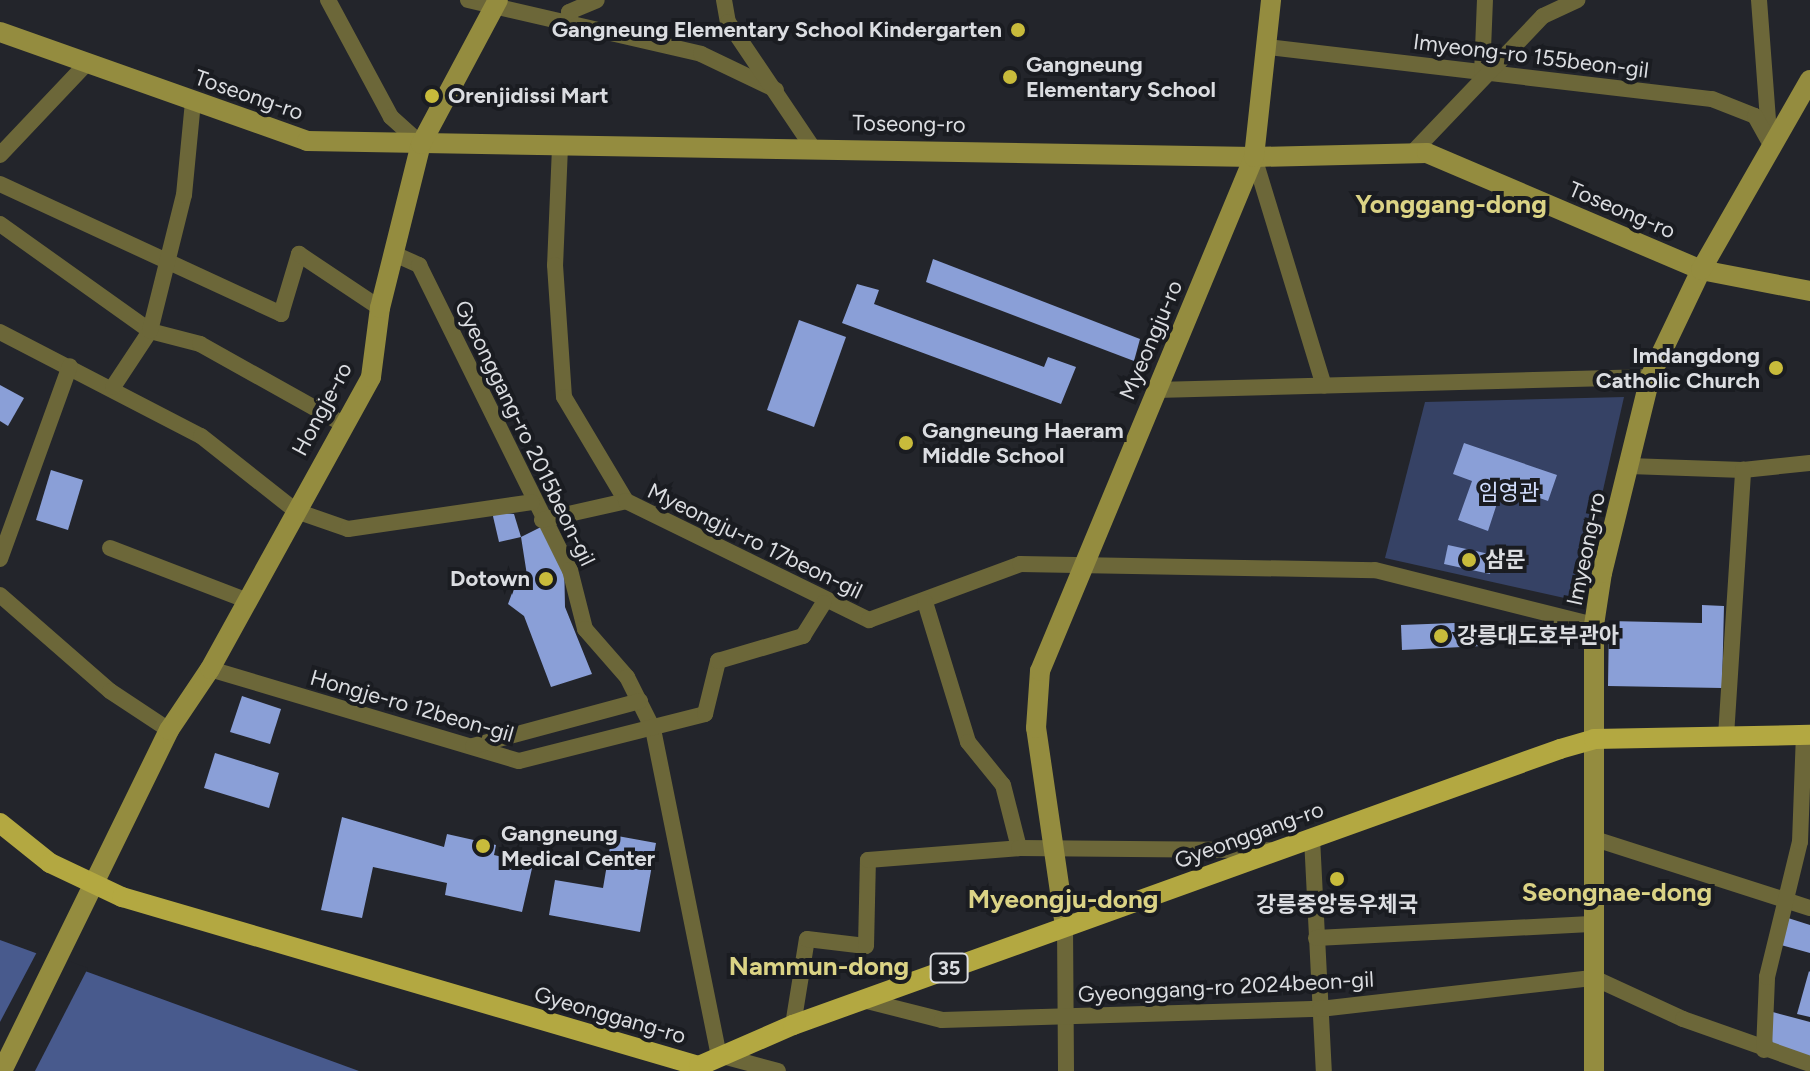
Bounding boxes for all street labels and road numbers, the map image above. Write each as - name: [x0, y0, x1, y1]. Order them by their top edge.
- street label: Imyeong-ro 155beon-gil: [1412, 28, 1650, 84]
- street label: Toseong-ro: [191, 64, 307, 126]
- street label: Toseong-ro: [852, 110, 966, 138]
- street label: Toseong-ro: [1565, 176, 1679, 244]
- street label: Myeongju-ro: [1114, 276, 1188, 404]
- street label: Gyeonggang-ro 2015beon-gil: [449, 296, 601, 570]
- street label: Hongje-ro: [286, 358, 358, 460]
- street label: Myeongju-ro 17beon-gil: [643, 477, 867, 605]
- street label: Imyeong-ro: [1561, 490, 1611, 608]
- street label: Hongje-ro 12beon-gil: [307, 664, 517, 748]
- street label: Gyeonggang-ro: [1171, 796, 1327, 874]
- road number: 35: [929, 952, 969, 984]
- street label: Gyeonggang-ro 2024beon-gil: [1077, 966, 1375, 1008]
- street label: Gyeonggang-ro: [531, 981, 689, 1049]

